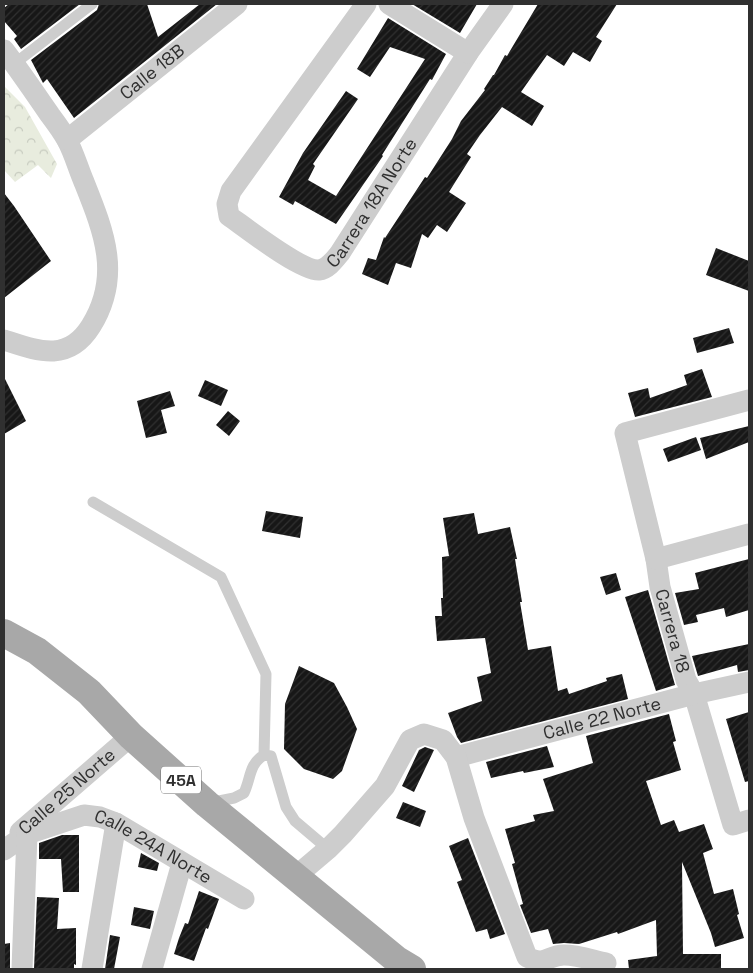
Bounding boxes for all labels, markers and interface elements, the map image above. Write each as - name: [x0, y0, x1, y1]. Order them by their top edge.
- street label: Calle 18B: [115, 39, 189, 104]
- street label: Carrera 18A Norte: [321, 133, 422, 272]
- street label: Carrera 18: [650, 586, 695, 675]
- street label: Calle 22 Norte: [540, 691, 663, 744]
- street label: Calle 25 Norte: [13, 743, 120, 839]
- road number: 45A: [161, 766, 201, 794]
- street label: Calle 24A Norte: [91, 804, 216, 888]

